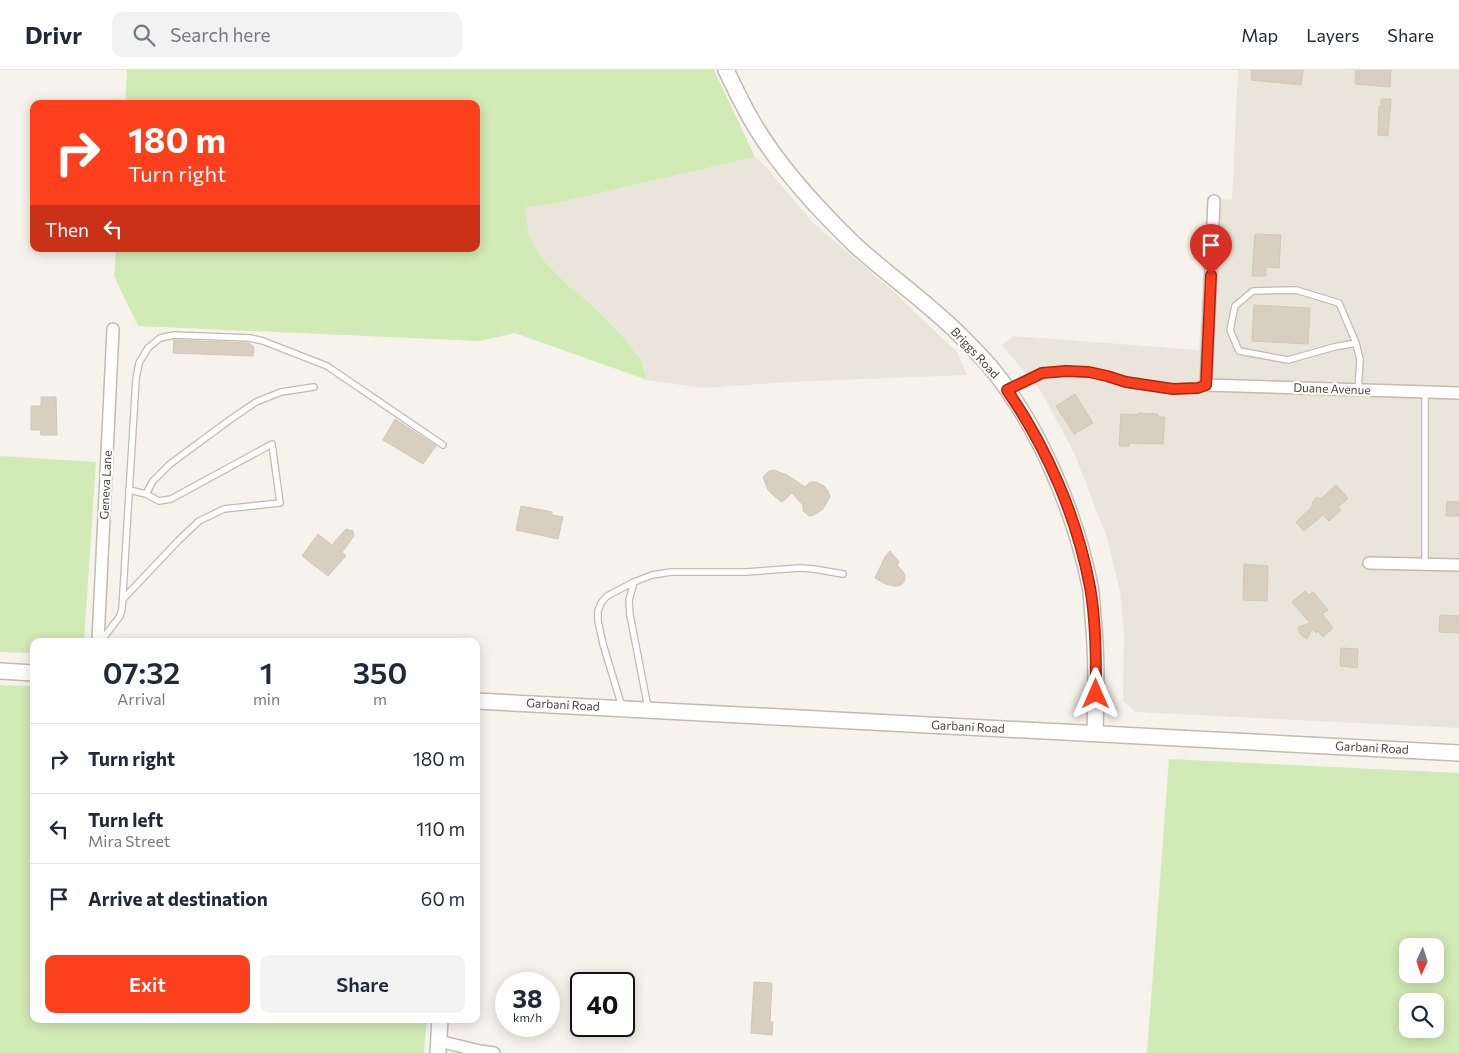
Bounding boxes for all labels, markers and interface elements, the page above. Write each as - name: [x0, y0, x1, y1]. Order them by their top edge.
- search box: [112, 12, 462, 57]
- text: Drivr: [25, 20, 82, 49]
- icon: search: [130, 21, 158, 49]
- text: Search here: [170, 23, 271, 46]
- text: Map: [1241, 24, 1278, 46]
- text: Layers: [1306, 24, 1359, 46]
- text: Share: [1387, 24, 1434, 46]
- text: 180 m: [128, 117, 226, 160]
- icon: right: [45, 120, 110, 185]
- text: Turn right: [128, 160, 226, 187]
- icon: left: [99, 215, 127, 243]
- text: Then: [45, 218, 89, 241]
- pin: [1190, 224, 1232, 275]
- icon: arrive: [1197, 231, 1225, 259]
- street label: Briggs Road: [949, 324, 1003, 381]
- street label: Duane Avenue: [1293, 380, 1371, 396]
- street label: Geneva Lane: [96, 450, 114, 520]
- text: 07:32: [103, 653, 180, 690]
- text: 1: [260, 653, 273, 690]
- text: 350: [353, 653, 407, 690]
- position arrow: [1069, 667, 1121, 719]
- text: Arrival: [117, 689, 166, 708]
- text: min: [253, 689, 280, 708]
- text: m: [373, 689, 387, 708]
- street label: Garbani Road: [526, 695, 600, 713]
- street label: Garbani Road: [931, 717, 1005, 735]
- street label: Garbani Road: [1335, 738, 1409, 756]
- icon: right: [45, 745, 73, 773]
- text: Turn right: [88, 747, 175, 770]
- text: 180 m: [413, 747, 465, 770]
- text: Turn left: [88, 808, 163, 831]
- icon: left: [45, 815, 73, 843]
- text: 110 m: [416, 817, 465, 840]
- text: Mira Street: [88, 831, 170, 850]
- icon: arrive: [45, 885, 73, 913]
- text: Arrive at destination: [88, 887, 268, 910]
- text: 60 m: [421, 887, 465, 910]
- north arrow: [1399, 938, 1444, 982]
- map controls: [1399, 938, 1444, 1038]
- button: Exit: [45, 955, 250, 1013]
- button: Share: [260, 955, 465, 1013]
- speed limit sign: 40: [570, 972, 635, 1037]
- text: 38: [512, 983, 543, 1013]
- button: search: [1399, 993, 1444, 1038]
- text: km/h: [513, 1010, 542, 1024]

